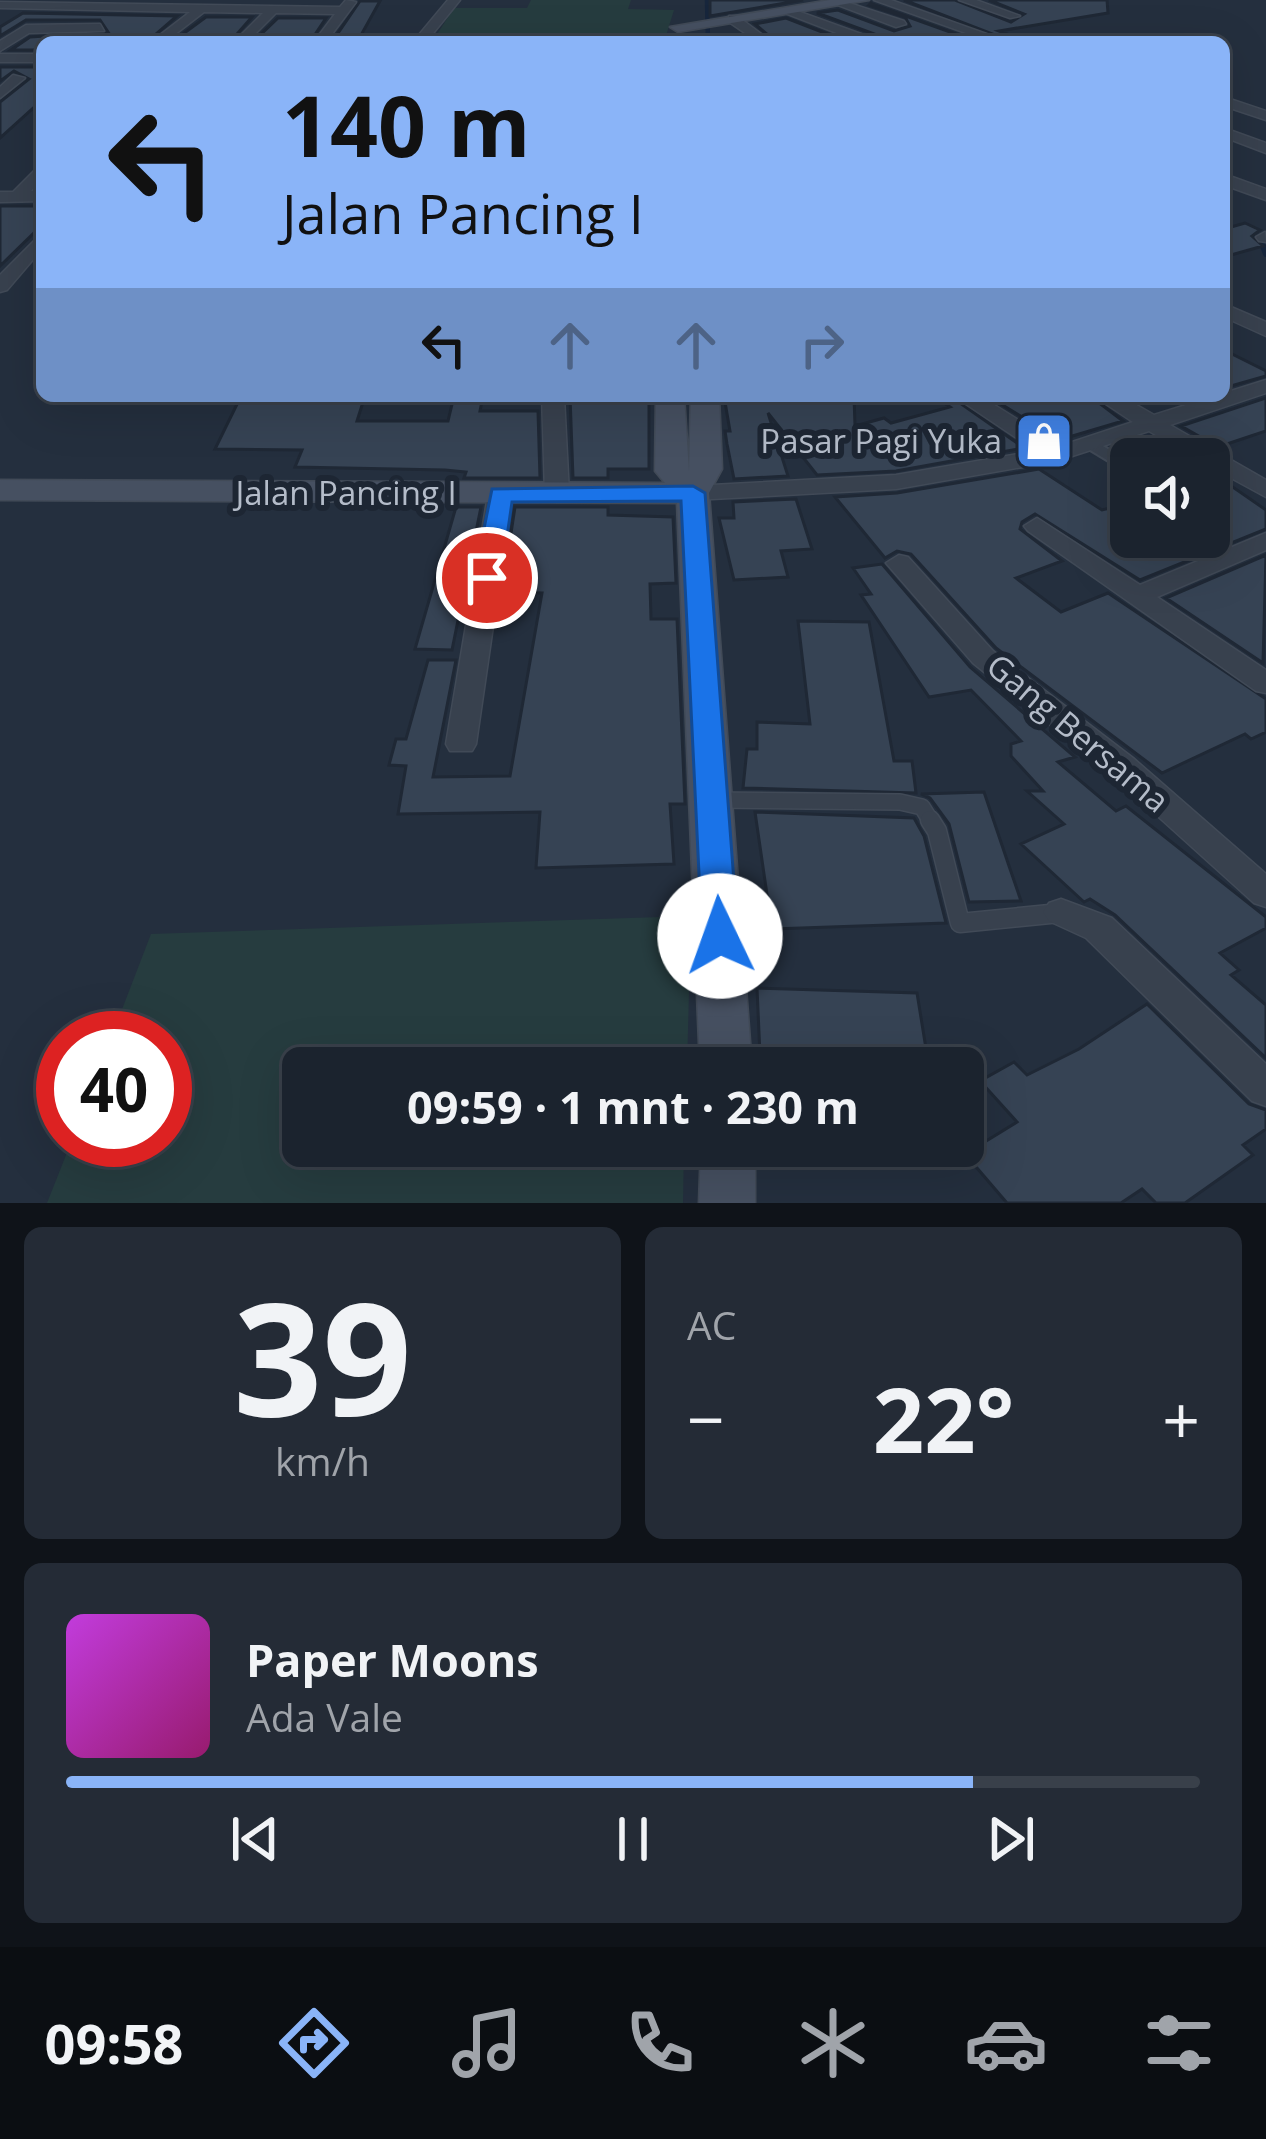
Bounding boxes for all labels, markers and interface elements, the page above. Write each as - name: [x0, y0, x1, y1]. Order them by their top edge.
- text: 140 m: [282, 67, 530, 182]
- icon: left: [84, 84, 240, 240]
- text: Jalan Pancing I: [282, 176, 644, 250]
- icon: left: [411, 312, 477, 378]
- icon: ahead: [537, 312, 603, 378]
- icon: ahead: [663, 312, 729, 378]
- icon: right: [789, 312, 855, 378]
- shop icon: Pasar Pagi Yuka: [1013, 410, 1075, 472]
- place label: Pasar Pagi Yuka: [760, 418, 1002, 463]
- map controls: [1110, 438, 1230, 558]
- button: sound: [1110, 438, 1230, 558]
- street label: Jalan Pancing I: [232, 470, 457, 515]
- pin: [436, 527, 538, 629]
- icon: arrive: [454, 545, 520, 611]
- street label: Gang Bersama: [978, 643, 1179, 822]
- position arrow: [657, 873, 783, 999]
- speed limit sign: 40: [36, 1011, 192, 1167]
- text: 09:59 · 1 mnt · 230 m: [407, 1076, 859, 1137]
- text: 39: [233, 1249, 412, 1462]
- text: AC: [687, 1298, 736, 1351]
- text: 22°: [873, 1357, 1014, 1479]
- text: −: [687, 1373, 725, 1463]
- text: +: [1162, 1373, 1200, 1463]
- text: km/h: [275, 1434, 370, 1487]
- text: Paper Moons: [246, 1629, 539, 1690]
- text: Ada Vale: [246, 1690, 403, 1743]
- icon: previous: [222, 1806, 288, 1872]
- icon: pause: [600, 1806, 666, 1872]
- icon: next: [978, 1806, 1044, 1872]
- icon: directions: [272, 2001, 356, 2085]
- icon: music: [445, 2001, 529, 2085]
- icon: phone: [618, 2001, 702, 2085]
- icon: climate: [791, 2001, 875, 2085]
- icon: car: [964, 2001, 1048, 2085]
- icon: filters: [1137, 2001, 1221, 2085]
- text: 09:58: [45, 2006, 183, 2080]

